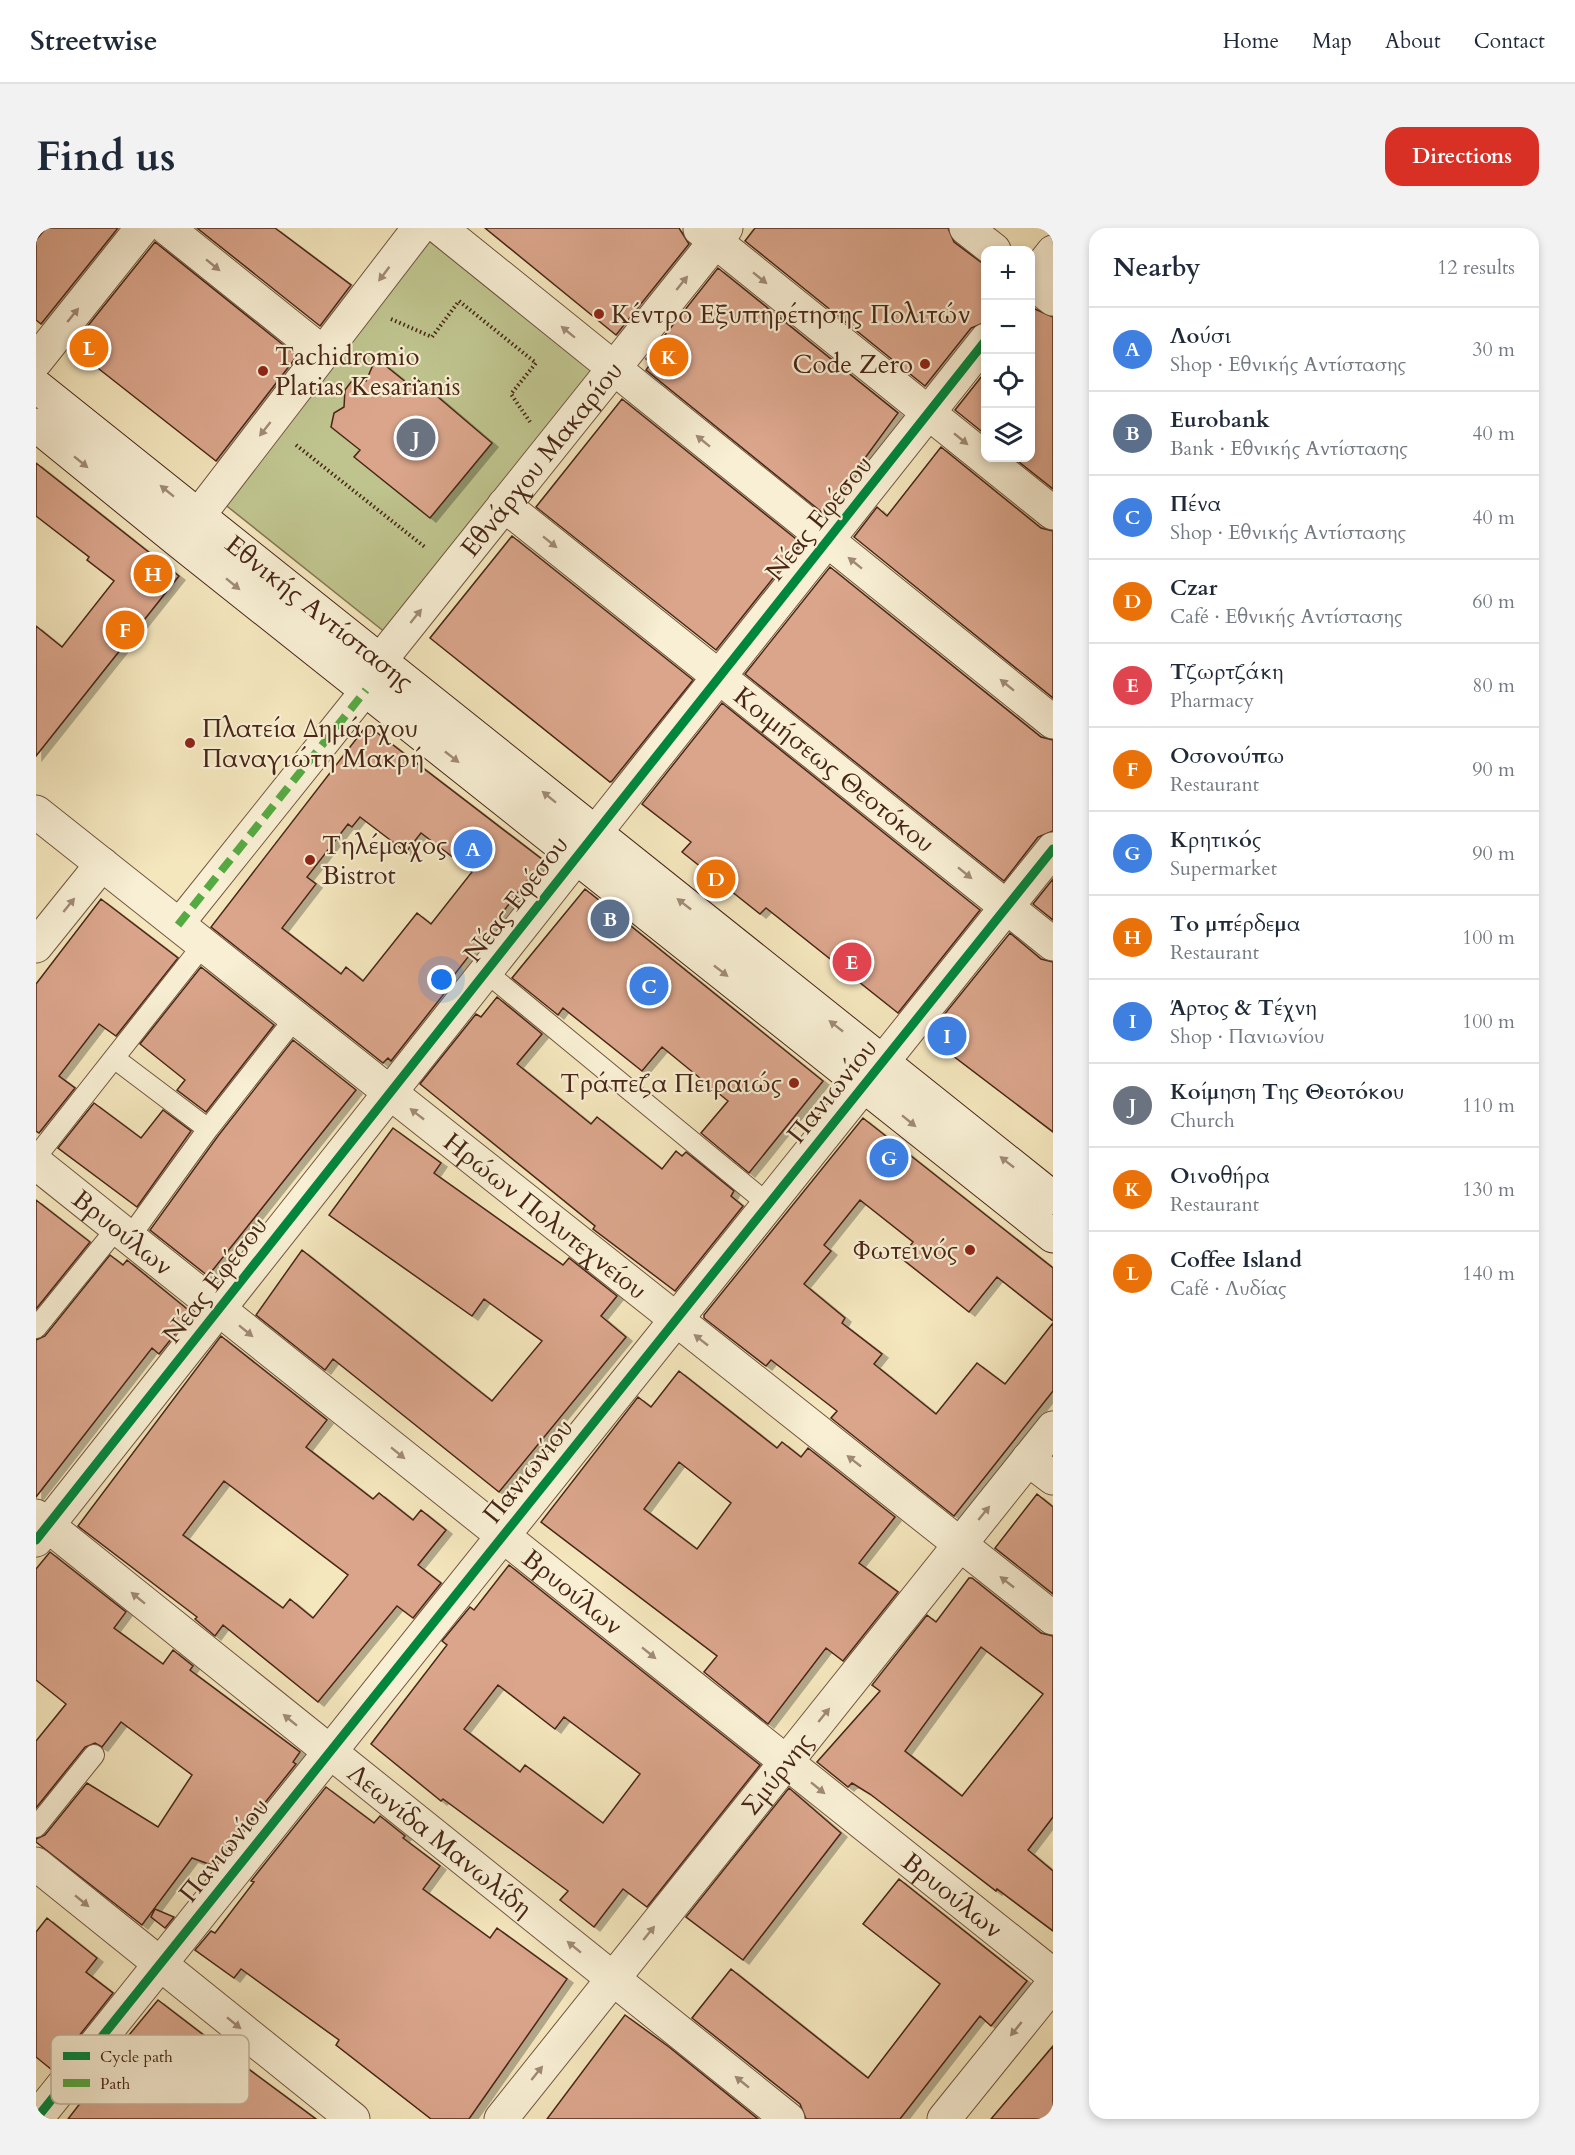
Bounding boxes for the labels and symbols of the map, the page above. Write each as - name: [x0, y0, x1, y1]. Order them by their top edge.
- one-way arrow: [205, 258, 220, 270]
- one-way arrow: [378, 267, 390, 282]
- one-way arrow: [752, 271, 768, 284]
- one-way arrow: [675, 276, 688, 291]
- place label: Κέντρο Εξυπηρέτησης Πολιτών: [611, 297, 970, 332]
- one-way arrow: [66, 307, 79, 323]
- marker: Κέντρο Εξυπηρέτησης Πολιτών: [592, 307, 606, 321]
- pin: L: [70, 326, 108, 370]
- one-way arrow: [560, 326, 576, 339]
- pin: K: [650, 334, 688, 380]
- place label: Tachidromio Platias Kesarianis: [275, 339, 461, 404]
- place label: Code Zero: [793, 347, 913, 382]
- street label: Εθνάρχου Μακαρίου: [452, 354, 630, 564]
- marker: Code Zero: [918, 357, 932, 371]
- marker: Tachidromio Platias Kesarianis: [256, 364, 270, 378]
- pin: J: [396, 416, 436, 460]
- one-way arrow: [259, 421, 271, 437]
- one-way arrow: [953, 433, 969, 446]
- one-way arrow: [695, 435, 711, 448]
- street label: Νέας Εφέσου: [758, 448, 880, 588]
- one-way arrow: [73, 455, 89, 468]
- one-way arrow: [159, 485, 175, 498]
- street label: Εθνικής Αντίστασης: [218, 527, 421, 698]
- one-way arrow: [542, 535, 558, 548]
- pin: H: [134, 552, 172, 596]
- one-way arrow: [847, 557, 863, 570]
- one-way arrow: [225, 578, 241, 591]
- pin: F: [106, 608, 145, 652]
- one-way arrow: [409, 608, 422, 624]
- street label: Κοιμήσεως Θεοτόκου: [727, 678, 942, 860]
- one-way arrow: [1000, 680, 1015, 692]
- place label: Πλατεία Δημάρχου Παναγιώτη Μακρή: [202, 711, 425, 776]
- marker: Πλατεία Δημάρχου Παναγιώτη Μακρή: [183, 736, 197, 750]
- one-way arrow: [444, 751, 459, 763]
- one-way arrow: [542, 791, 557, 804]
- pin: A: [454, 826, 492, 872]
- place label: Τηλέμαχος Bistrot: [322, 828, 447, 893]
- street label: Νέας Εφέσου: [455, 828, 577, 970]
- marker: Τηλέμαχος Bistrot: [303, 853, 317, 867]
- pin: D: [696, 856, 736, 902]
- one-way arrow: [957, 867, 973, 880]
- pin: B: [590, 896, 630, 942]
- one-way arrow: [62, 897, 75, 913]
- one-way arrow: [676, 899, 691, 911]
- pin: E: [832, 940, 872, 984]
- pin: C: [630, 964, 668, 1008]
- one-way arrow: [713, 964, 729, 977]
- your location: [427, 965, 456, 994]
- pin: I: [928, 1014, 966, 1058]
- one-way arrow: [829, 1020, 844, 1032]
- street label: Πανιωνίου: [779, 1031, 885, 1151]
- place label: Τράπεζα Πειραιώς: [560, 1066, 782, 1101]
- marker: Τράπεζα Πειραιώς: [787, 1076, 801, 1090]
- one-way arrow: [409, 1108, 425, 1121]
- one-way arrow: [902, 1115, 917, 1127]
- street label: Ηρώων Πολυτεχνείου: [436, 1124, 654, 1307]
- pin: G: [870, 1136, 908, 1180]
- one-way arrow: [999, 1155, 1015, 1168]
- street label: Βρυούλων: [65, 1181, 180, 1283]
- street label: Νέας Εφέσου: [154, 1209, 276, 1351]
- place label: Φωτεινός: [853, 1233, 958, 1268]
- marker: Φωτεινός: [963, 1243, 977, 1257]
- one-way arrow: [238, 1324, 254, 1337]
- one-way arrow: [694, 1334, 709, 1346]
- street label: Πανιωνίου: [475, 1411, 581, 1531]
- one-way arrow: [390, 1446, 406, 1459]
- one-way arrow: [846, 1455, 862, 1468]
- one-way arrow: [978, 1505, 991, 1521]
- street label: Βρυούλων: [515, 1541, 630, 1643]
- one-way arrow: [999, 1576, 1015, 1589]
- one-way arrow: [131, 1592, 146, 1605]
- one-way arrow: [641, 1646, 657, 1659]
- one-way arrow: [817, 1707, 830, 1723]
- one-way arrow: [283, 1714, 298, 1726]
- street label: Σμύρνης: [733, 1725, 821, 1822]
- street label: Λεωνίδα Μανωλίδη: [341, 1755, 540, 1925]
- one-way arrow: [810, 1781, 826, 1794]
- street label: Πανιωνίου: [171, 1790, 277, 1910]
- street label: Βρυούλων: [895, 1844, 1010, 1946]
- one-way arrow: [74, 1894, 89, 1907]
- one-way arrow: [643, 1925, 656, 1941]
- one-way arrow: [566, 1942, 581, 1954]
- one-way arrow: [226, 2017, 241, 2029]
- one-way arrow: [1010, 2021, 1023, 2037]
- legend: [51, 2035, 249, 2104]
- text: Cycle path: [100, 2046, 173, 2068]
- one-way arrow: [531, 2065, 544, 2081]
- text: Path: [100, 2073, 130, 2095]
- one-way arrow: [734, 2076, 750, 2089]

